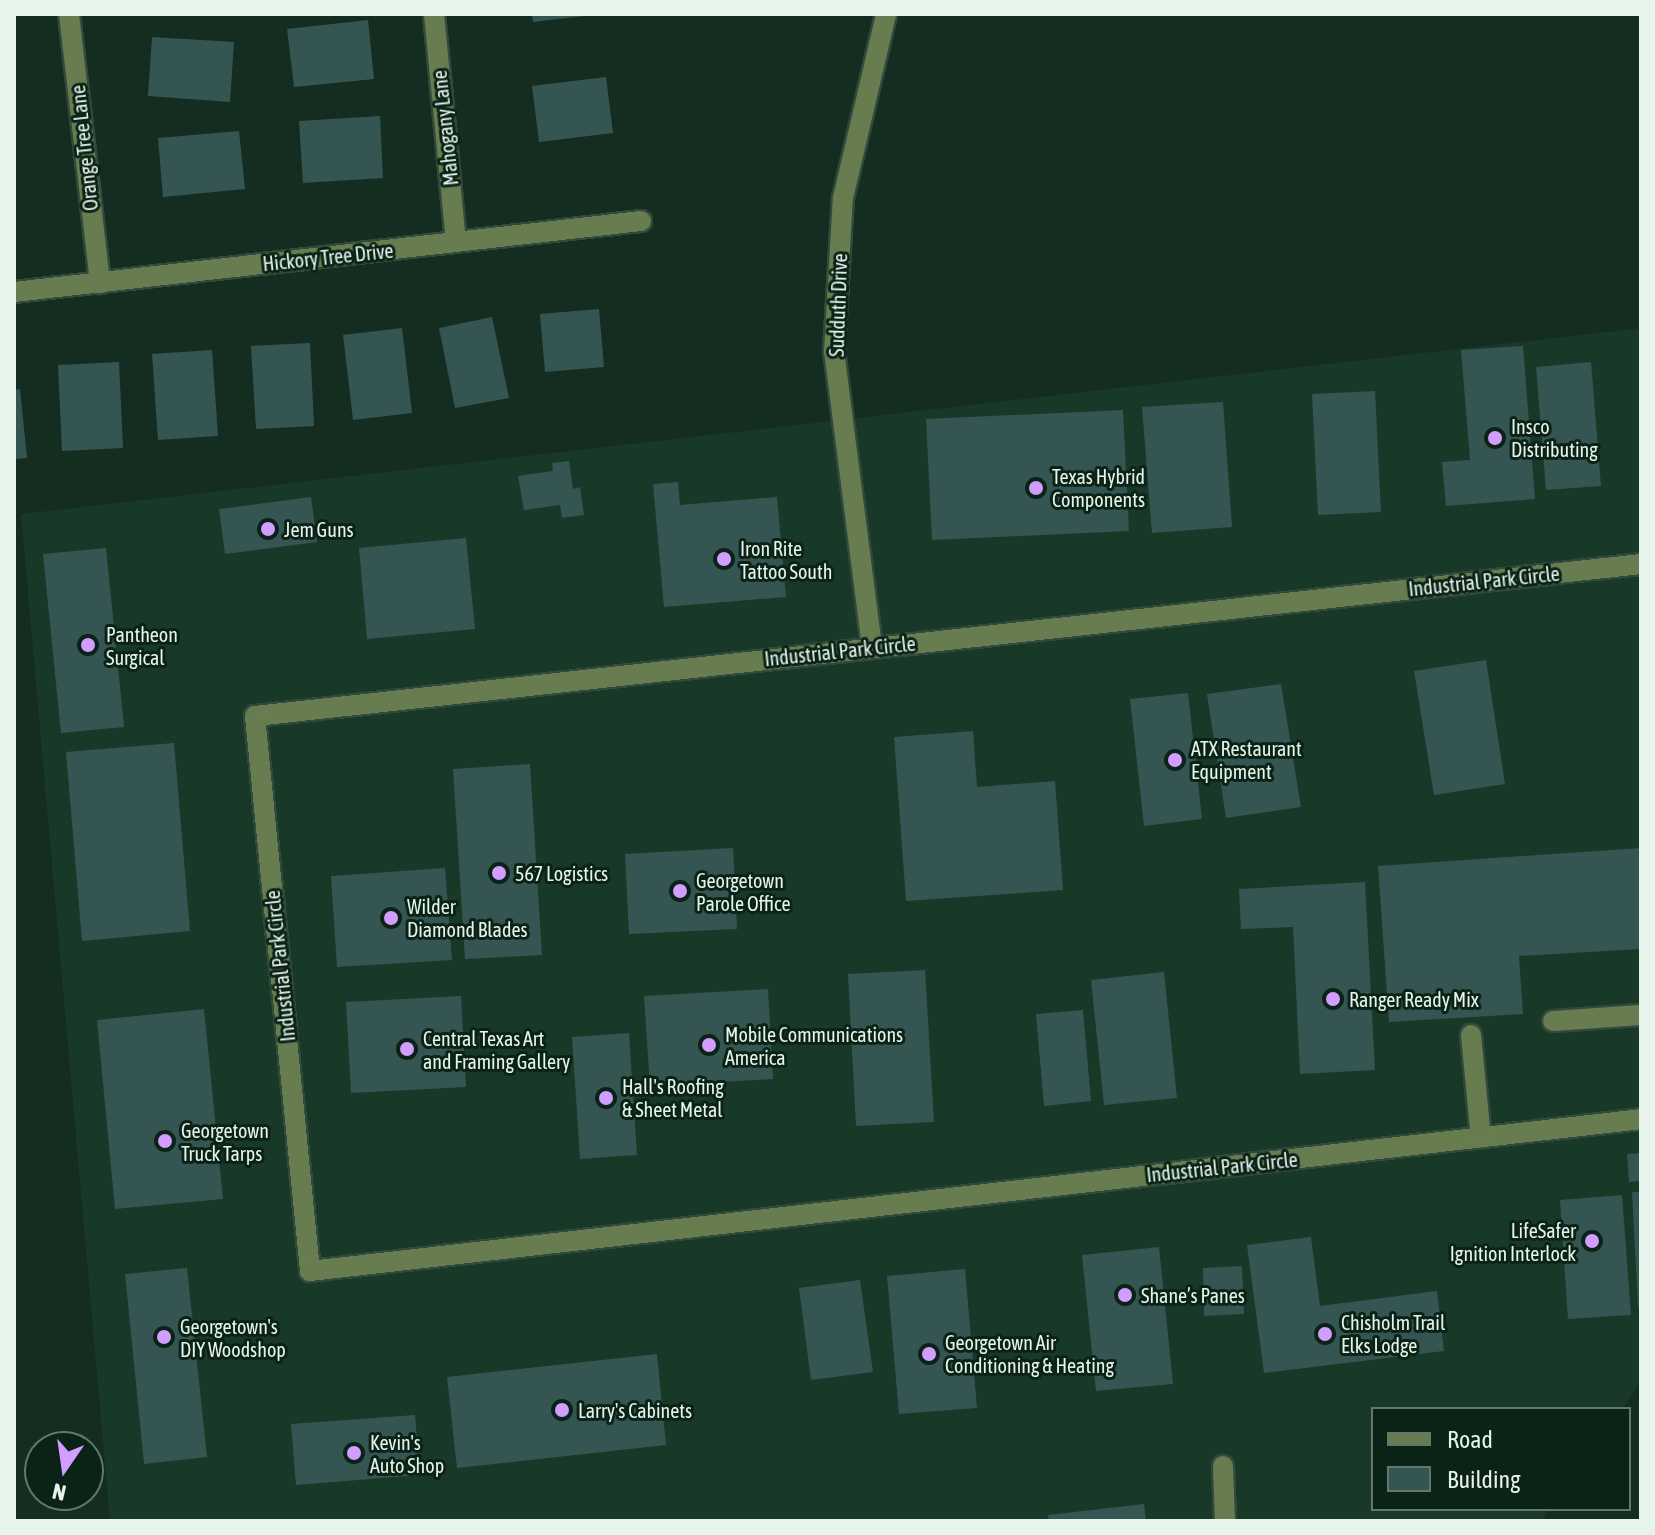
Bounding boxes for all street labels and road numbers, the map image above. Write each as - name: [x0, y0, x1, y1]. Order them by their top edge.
- street label: Mahogany Lane: [427, 69, 463, 187]
- street label: Orange Tree Lane: [65, 84, 103, 212]
- street label: Hickory Tree Drive: [261, 238, 395, 276]
- street label: Sudduth Drive: [824, 253, 852, 357]
- street label: Industrial Park Circle: [1407, 561, 1561, 601]
- street label: Industrial Park Circle: [763, 631, 917, 671]
- street label: Industrial Park Circle: [260, 889, 300, 1043]
- street label: Industrial Park Circle: [1145, 1147, 1299, 1187]

